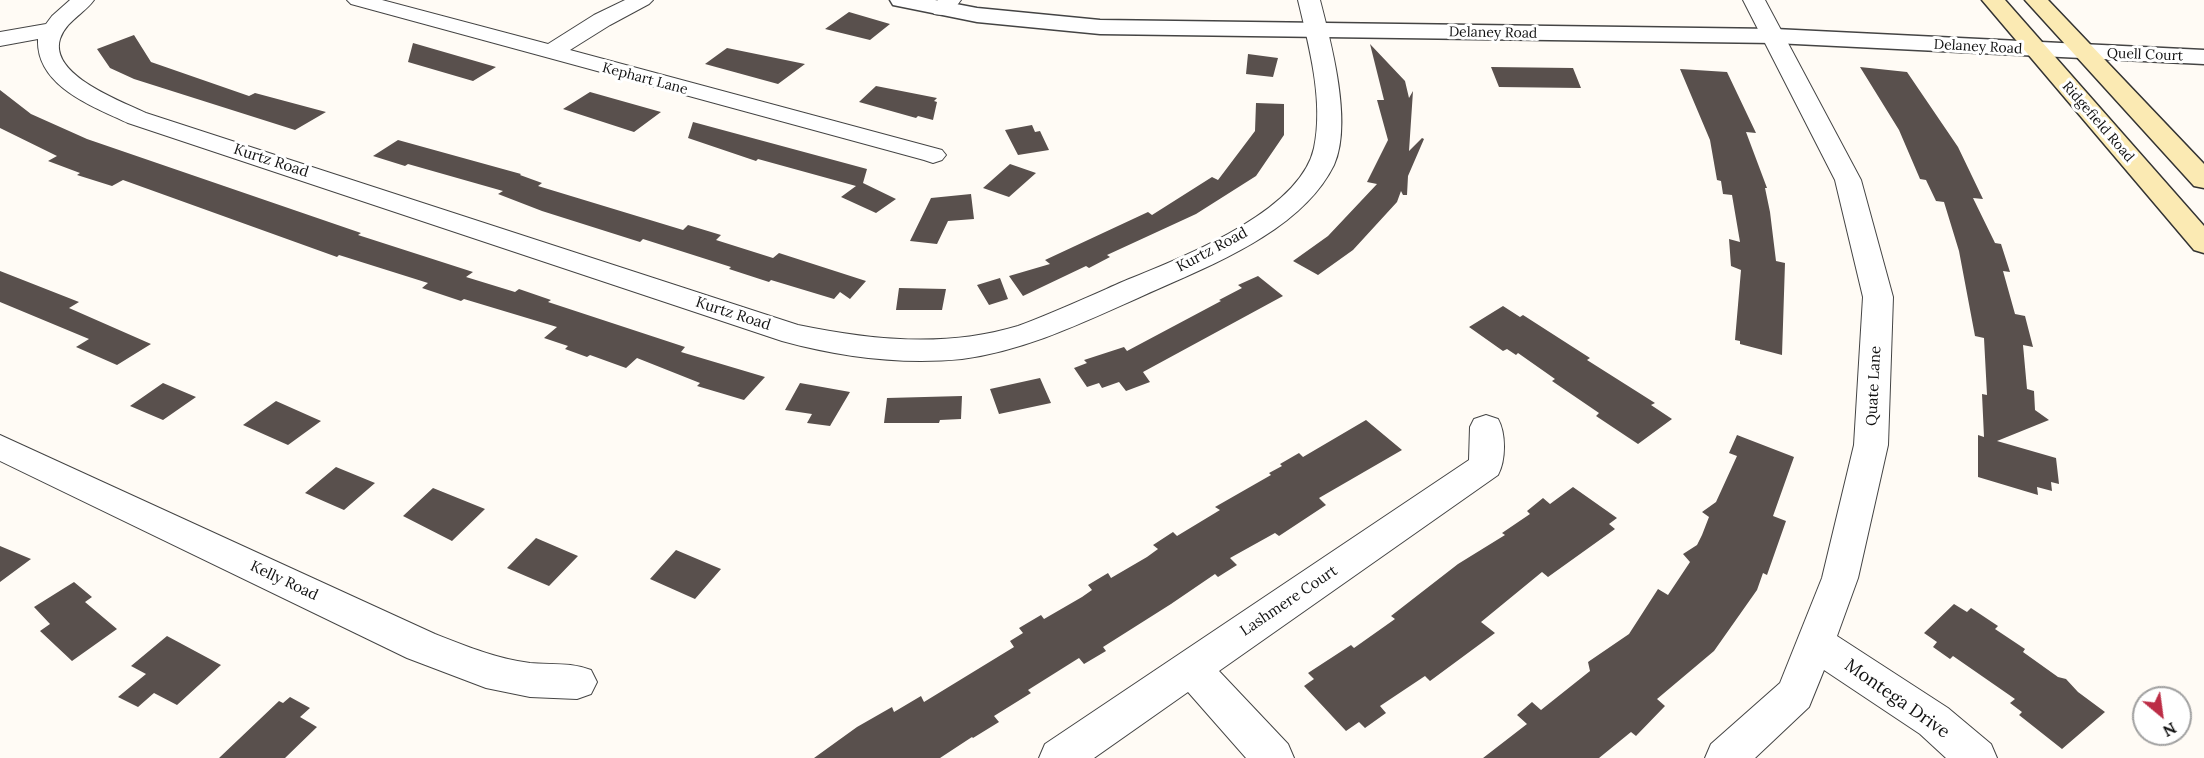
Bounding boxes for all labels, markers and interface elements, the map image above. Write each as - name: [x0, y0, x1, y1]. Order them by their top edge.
- street label: Delaney Road: [1449, 24, 1537, 42]
- street label: Delaney Road: [1933, 36, 2023, 58]
- street label: Quell Court: [2107, 45, 2183, 65]
- street label: Kephart Lane: [600, 60, 690, 98]
- street label: Ridgefield Road: [2059, 78, 2137, 166]
- street label: Kurtz Road: [231, 140, 311, 182]
- street label: Kurtz Road: [1173, 224, 1251, 276]
- street label: Kurtz Road: [693, 293, 773, 335]
- street label: Quate Lane: [1863, 345, 1885, 427]
- street label: Kelly Road: [247, 557, 321, 605]
- street label: Lashmere Court: [1237, 562, 1341, 640]
- street label: Montega Drive: [1840, 655, 1954, 743]
- north arrow: [2132, 686, 2192, 746]
- text: N: [2159, 718, 2180, 742]

